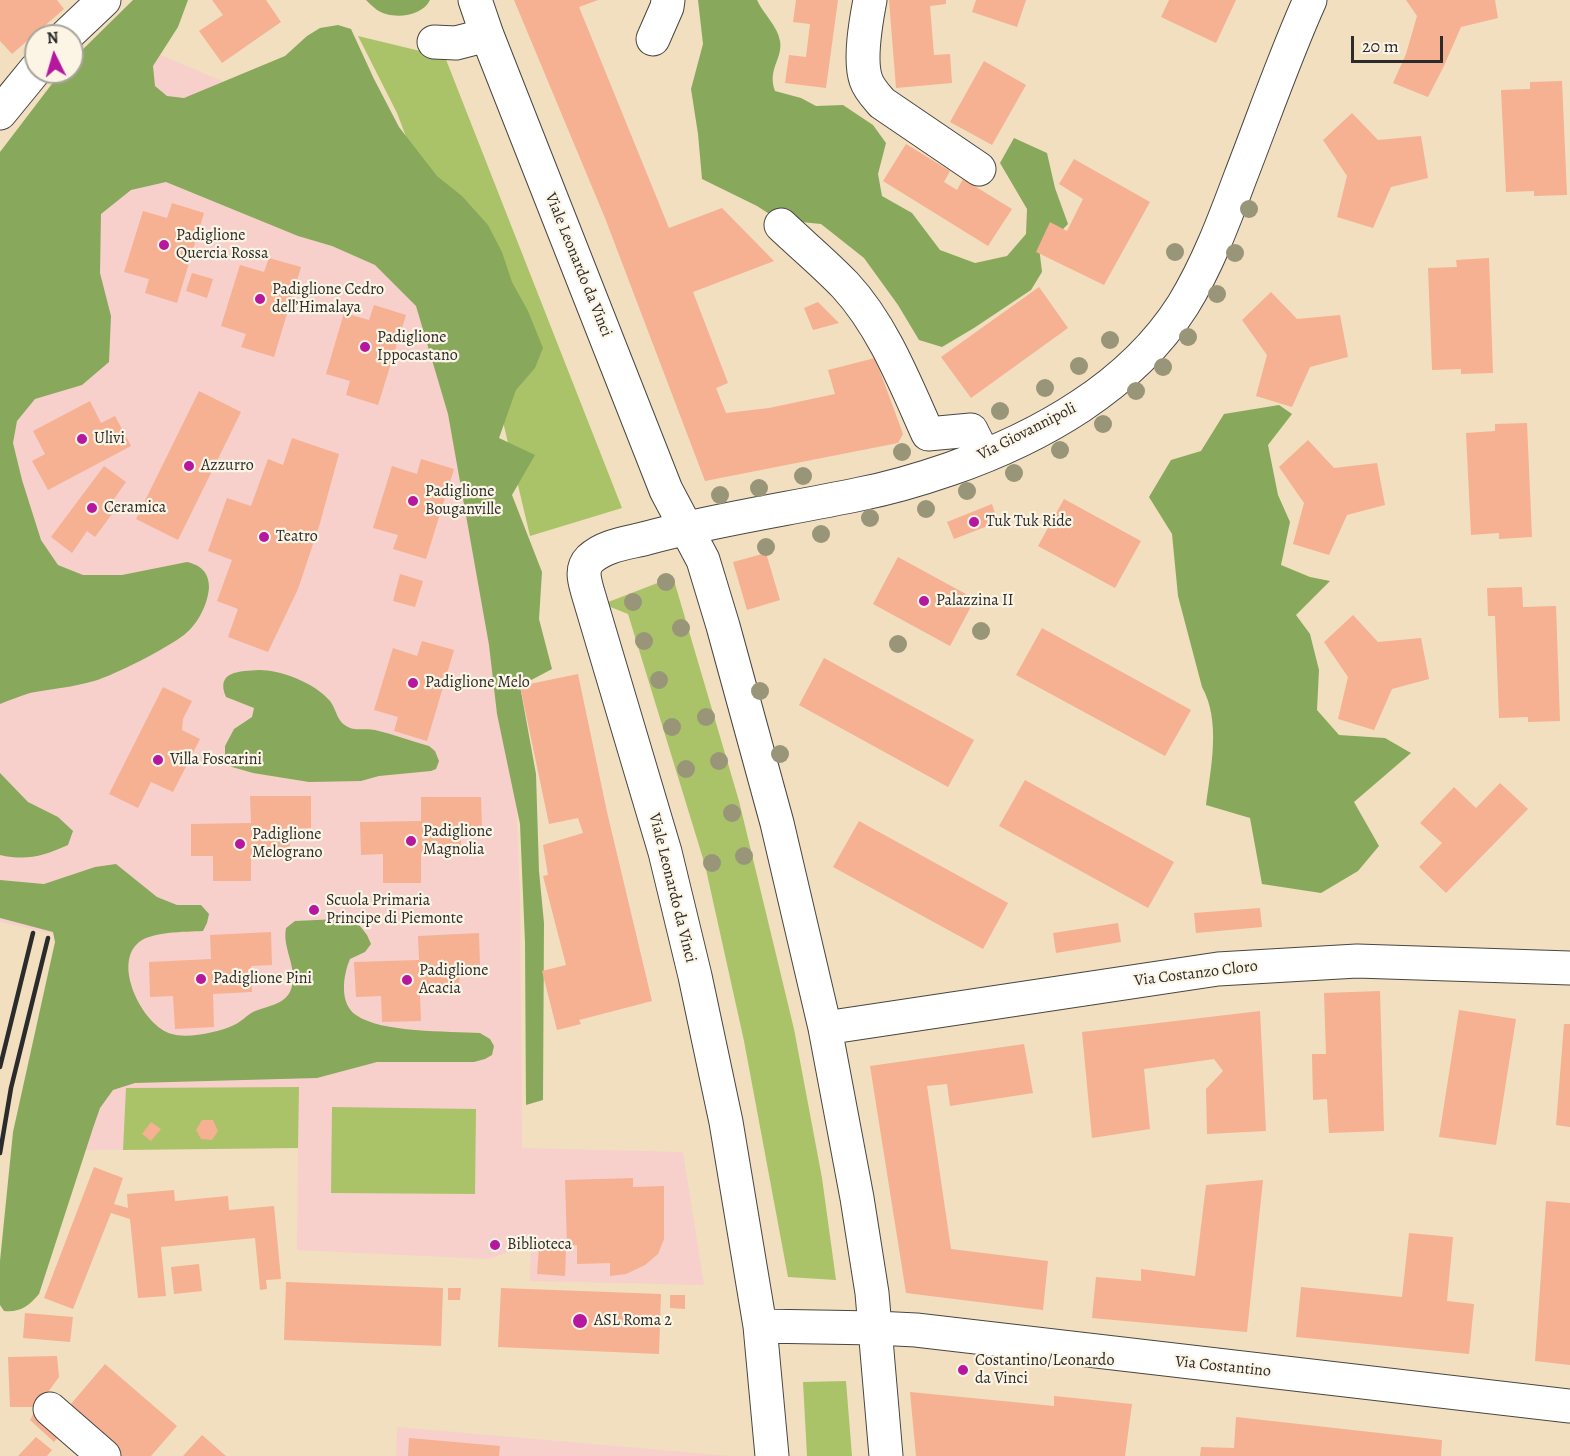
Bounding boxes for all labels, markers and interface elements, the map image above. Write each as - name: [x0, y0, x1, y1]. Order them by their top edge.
- north arrow: [24, 24, 84, 84]
- scale bar: [1354, 24, 1446, 62]
- text: N: [46, 27, 59, 50]
- text: 20 m: [1362, 34, 1399, 58]
- street label: Viale Leonardo da Vinci: [540, 190, 616, 340]
- place label: Padiglione Quercia Rossa: [176, 226, 268, 264]
- marker: Padiglione Quercia Rossa: [157, 238, 171, 252]
- place label: Padiglione Cedro dell’Himalaya: [272, 280, 384, 318]
- marker: Padiglione Cedro dell’Himalaya: [253, 292, 267, 306]
- place label: Padiglione Ippocastano: [377, 328, 458, 366]
- marker: Padiglione Ippocastano: [358, 340, 372, 354]
- street label: Via Giovannipoli: [975, 399, 1079, 465]
- place label: Ulivi: [94, 429, 125, 449]
- marker: Ulivi: [75, 432, 89, 446]
- place label: Azzurro: [201, 456, 254, 476]
- marker: Azzurro: [182, 459, 196, 473]
- place label: Padiglione Bouganville: [425, 482, 501, 520]
- marker: Padiglione Bouganville: [406, 494, 420, 508]
- place label: Ceramica: [104, 498, 166, 518]
- marker: Ceramica: [85, 501, 99, 515]
- place label: Tuk Tuk Ride: [986, 512, 1072, 532]
- marker: Tuk Tuk Ride: [967, 515, 981, 529]
- place label: Teatro: [276, 527, 318, 547]
- marker: Teatro: [257, 530, 271, 544]
- place label: Palazzina II: [936, 591, 1013, 611]
- marker: Palazzina II: [917, 594, 931, 608]
- place label: Padiglione Melo: [425, 673, 530, 693]
- marker: Padiglione Melo: [406, 676, 420, 690]
- place label: Villa Foscarini: [170, 750, 262, 770]
- marker: Villa Foscarini: [151, 753, 165, 767]
- street label: Viale Leonardo da Vinci: [644, 811, 700, 965]
- place label: Padiglione Magnolia: [423, 822, 492, 860]
- place label: Padiglione Melograno: [252, 825, 322, 863]
- marker: Padiglione Magnolia: [404, 834, 418, 848]
- marker: Padiglione Melograno: [233, 837, 247, 851]
- place label: Scuola Primaria Principe di Piemonte: [326, 891, 463, 929]
- marker: Scuola Primaria Principe di Piemonte: [307, 903, 321, 917]
- street label: Via Costanzo Cloro: [1133, 957, 1259, 991]
- place label: Padiglione Acacia: [419, 961, 488, 999]
- place label: Padiglione Pini: [213, 969, 312, 989]
- marker: Padiglione Pini: [194, 972, 208, 986]
- marker: Padiglione Acacia: [400, 973, 414, 987]
- place label: Biblioteca: [507, 1235, 572, 1255]
- marker: Biblioteca: [488, 1238, 502, 1252]
- place label: ASL Roma 2: [594, 1311, 672, 1331]
- marker: ASL Roma 2: [571, 1312, 589, 1330]
- place label: Costantino/Leonardo da Vinci: [975, 1351, 1114, 1389]
- street label: Via Costantino: [1174, 1352, 1272, 1382]
- marker: Costantino/Leonardo da Vinci: [956, 1363, 970, 1377]

